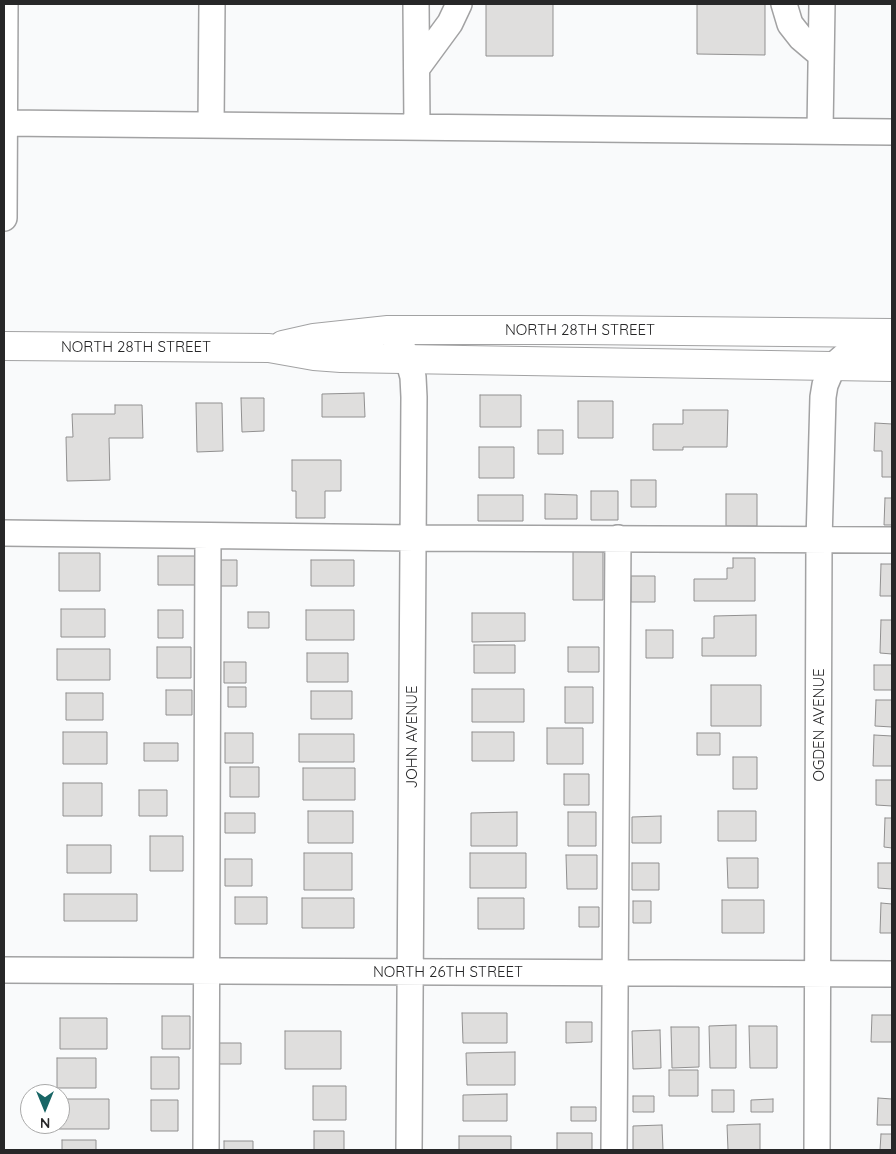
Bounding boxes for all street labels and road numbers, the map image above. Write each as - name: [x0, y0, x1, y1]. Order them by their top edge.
- street label: NORTH 28TH STREET: [505, 321, 655, 339]
- street label: NORTH 28TH STREET: [61, 338, 211, 356]
- street label: OGDEN AVENUE: [810, 668, 828, 782]
- street label: JOHN AVENUE: [403, 686, 421, 788]
- street label: NORTH 26TH STREET: [373, 963, 523, 981]

